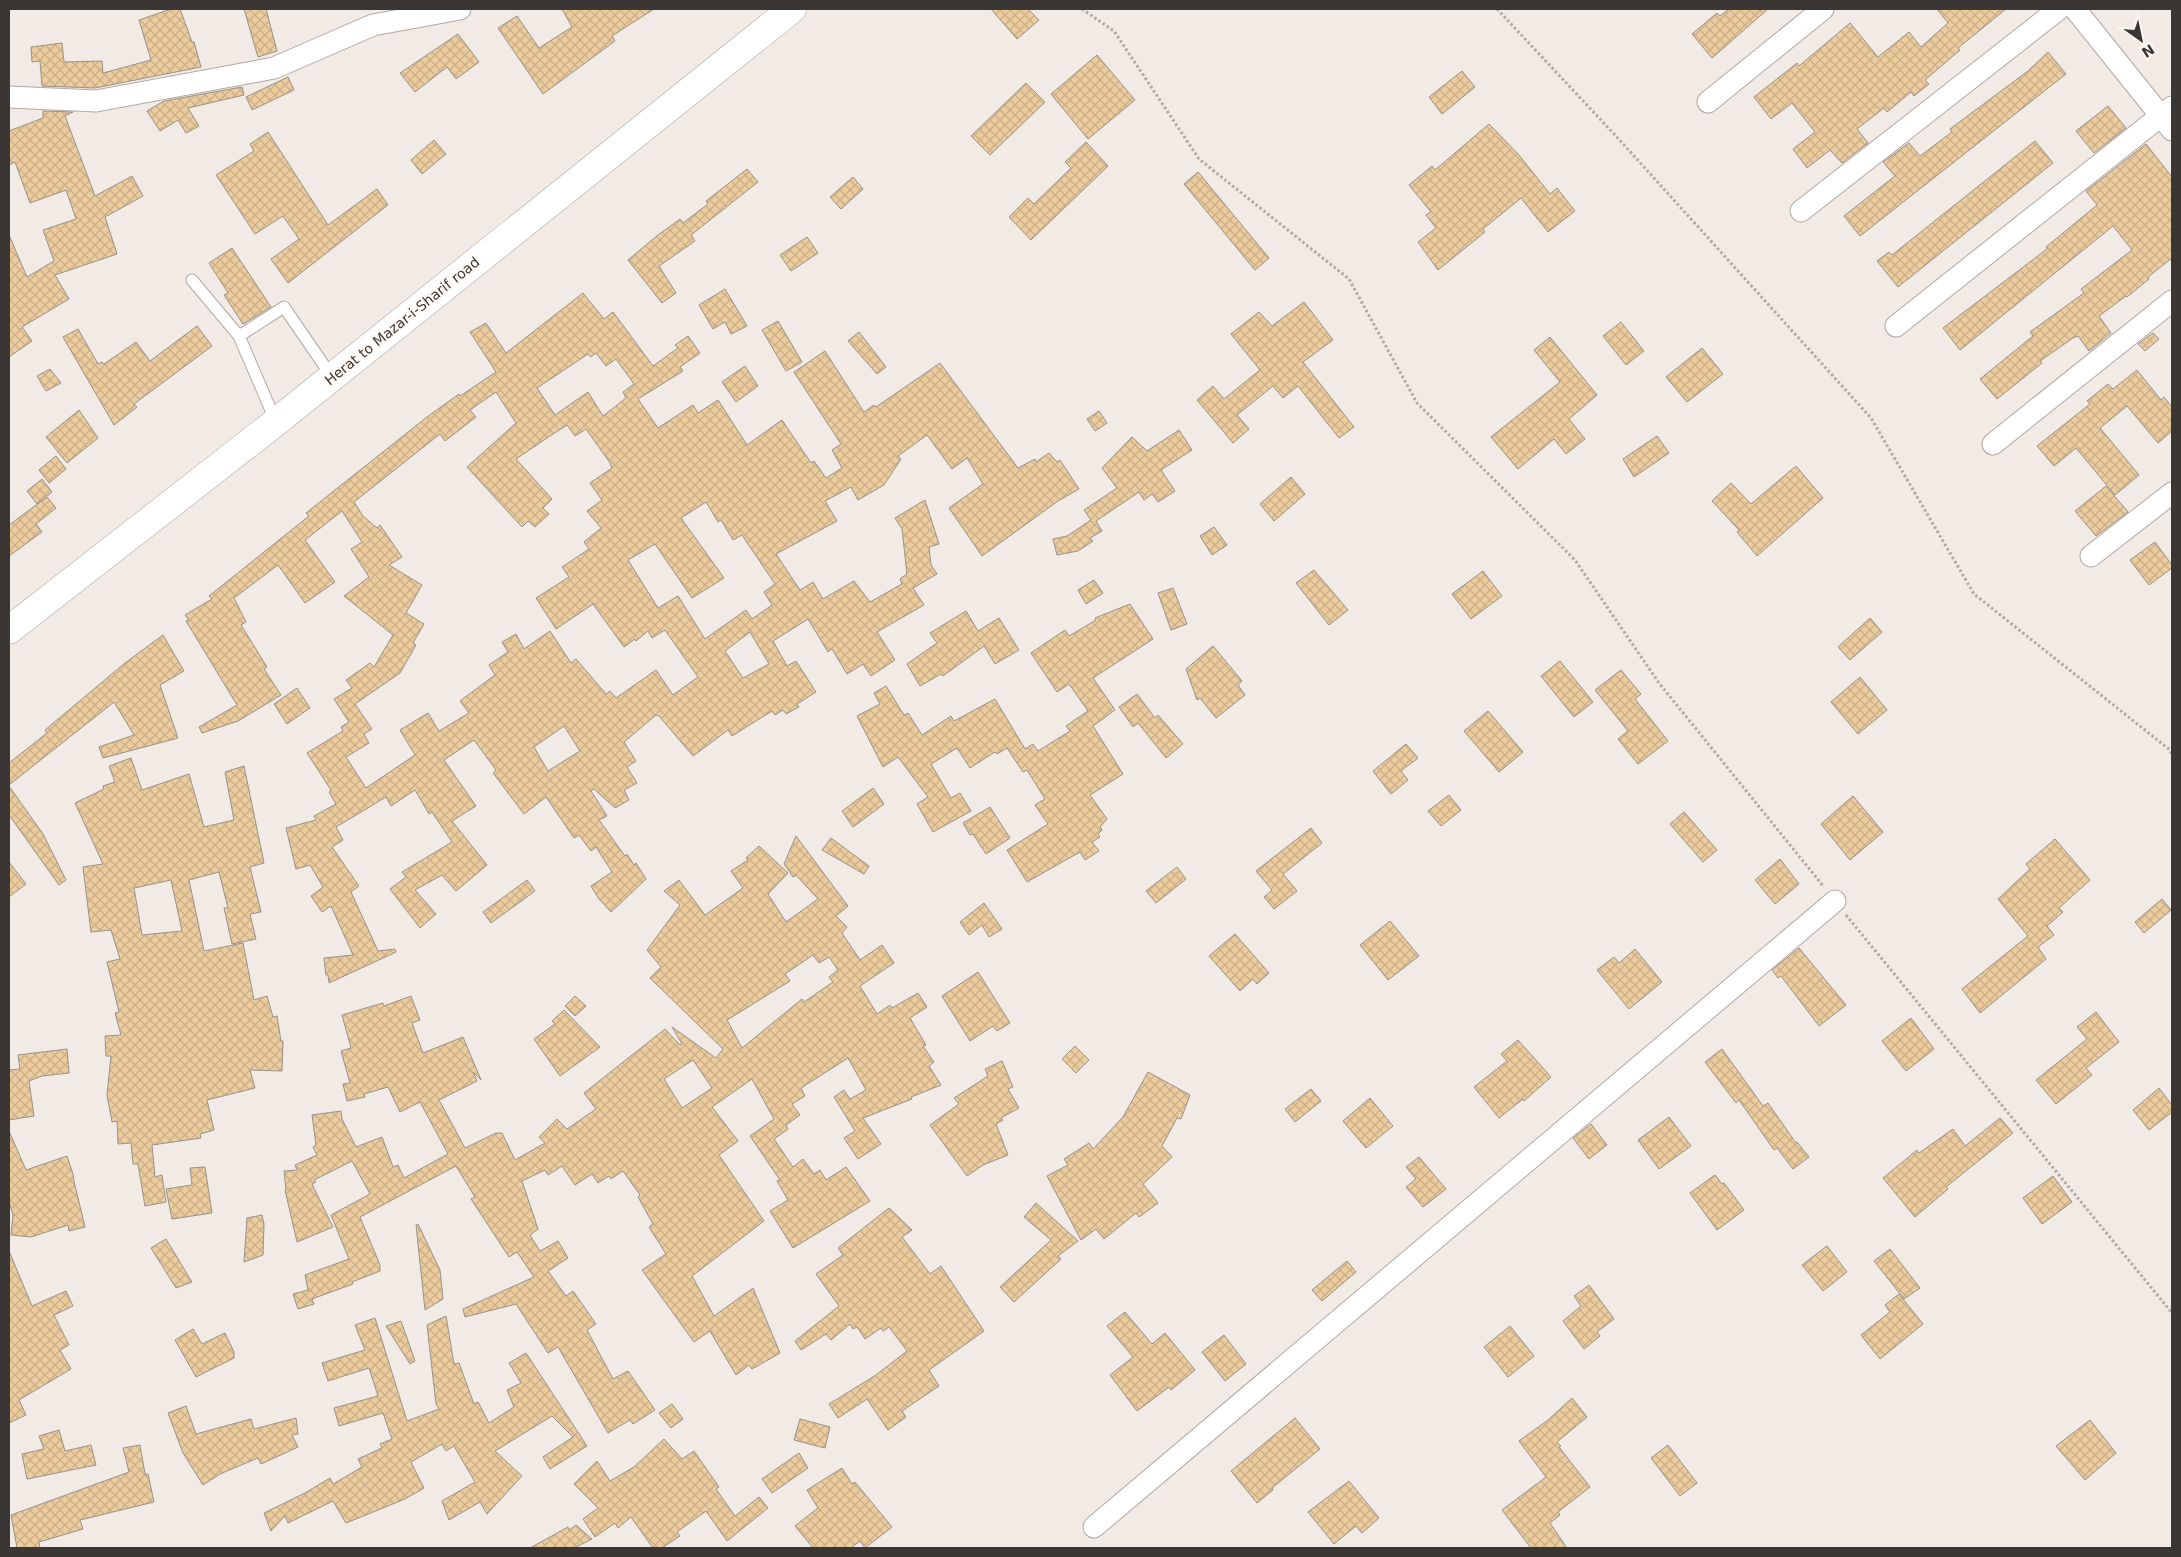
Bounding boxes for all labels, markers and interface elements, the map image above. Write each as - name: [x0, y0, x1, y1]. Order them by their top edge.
- north arrow: [2116, 15, 2166, 65]
- text: N: [2139, 41, 2157, 61]
- street label: Herat to Mazar-i-Sharif road: [322, 254, 482, 388]

